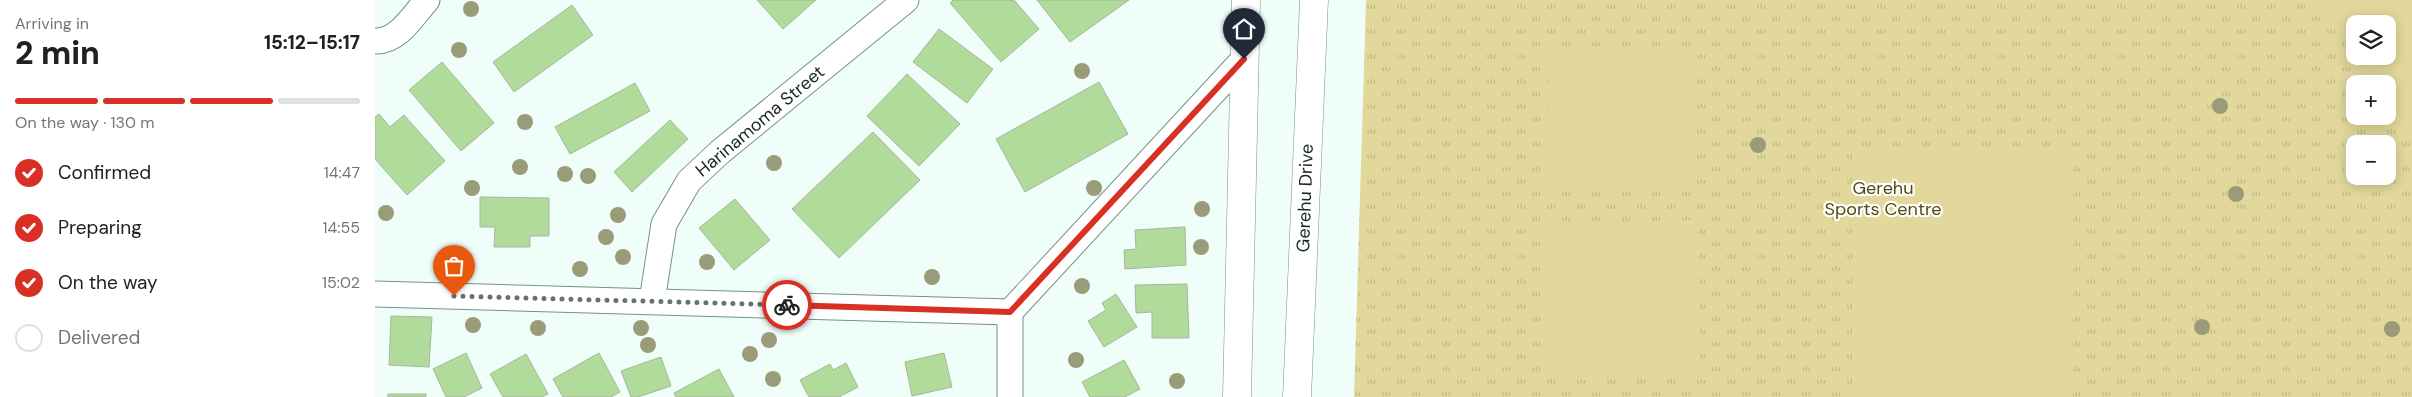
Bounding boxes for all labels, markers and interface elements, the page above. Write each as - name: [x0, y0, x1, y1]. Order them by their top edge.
- pin: [1223, 8, 1265, 59]
- text: Arriving in: [15, 13, 89, 34]
- icon: home: [1230, 15, 1258, 43]
- map controls: [2346, 15, 2396, 185]
- button: layers: [2346, 15, 2396, 65]
- text: 15:12–15:17: [264, 30, 360, 55]
- text: 2 min: [15, 32, 100, 74]
- street label: Harinamoma Street: [690, 60, 830, 182]
- button: +: [2346, 75, 2396, 125]
- text: On the way · 130 m: [15, 112, 155, 133]
- button: −: [2346, 135, 2396, 185]
- street label: Gerehu Drive: [1291, 143, 1319, 253]
- icon: check: [15, 159, 43, 187]
- text: Confirmed: [58, 160, 151, 185]
- text: 14:47: [324, 162, 360, 183]
- park label: Gerehu Sports Centre: [1825, 176, 1941, 221]
- icon: check: [15, 214, 43, 242]
- text: Preparing: [58, 215, 142, 240]
- text: 14:55: [323, 217, 360, 238]
- pin: [433, 245, 475, 296]
- icon: bag: [440, 252, 468, 280]
- icon: check: [15, 269, 43, 297]
- text: On the way: [58, 270, 158, 295]
- text: 15:02: [322, 272, 360, 293]
- courier: [762, 280, 812, 330]
- icon: bike: [773, 291, 801, 319]
- text: Delivered: [58, 325, 140, 350]

